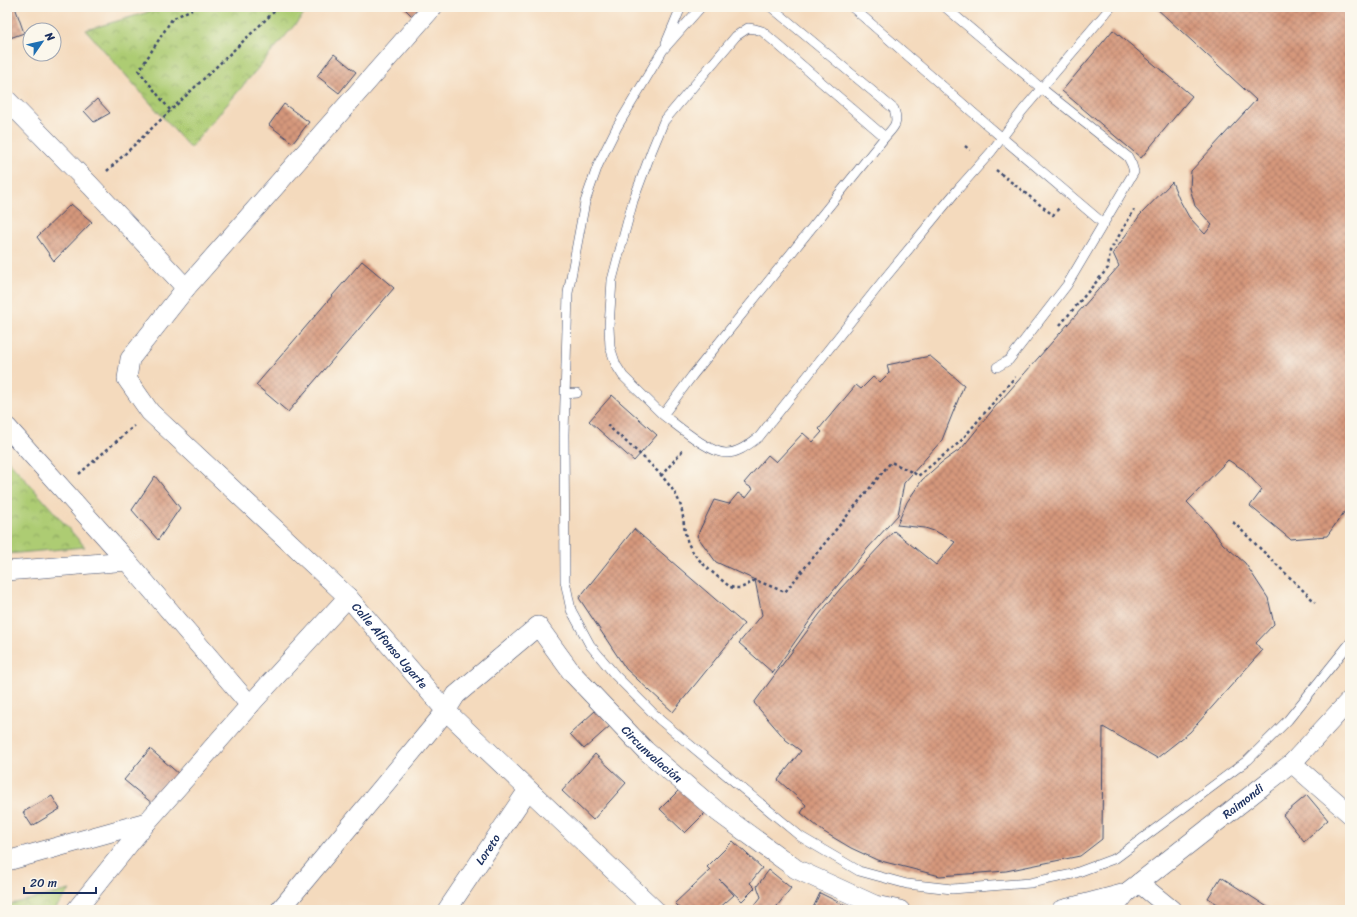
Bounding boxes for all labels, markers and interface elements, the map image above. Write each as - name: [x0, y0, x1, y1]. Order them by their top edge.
- north arrow: [22, 22, 62, 62]
- text: N: [39, 27, 60, 45]
- street label: Calle Alfonso Ugarte: [346, 597, 434, 694]
- street label: Circunvalación: [616, 720, 688, 789]
- street label: Raimondi: [1217, 778, 1269, 825]
- street label: Loreto: [469, 829, 506, 870]
- scale bar: [24, 869, 96, 895]
- text: 20 m: [30, 872, 57, 894]

